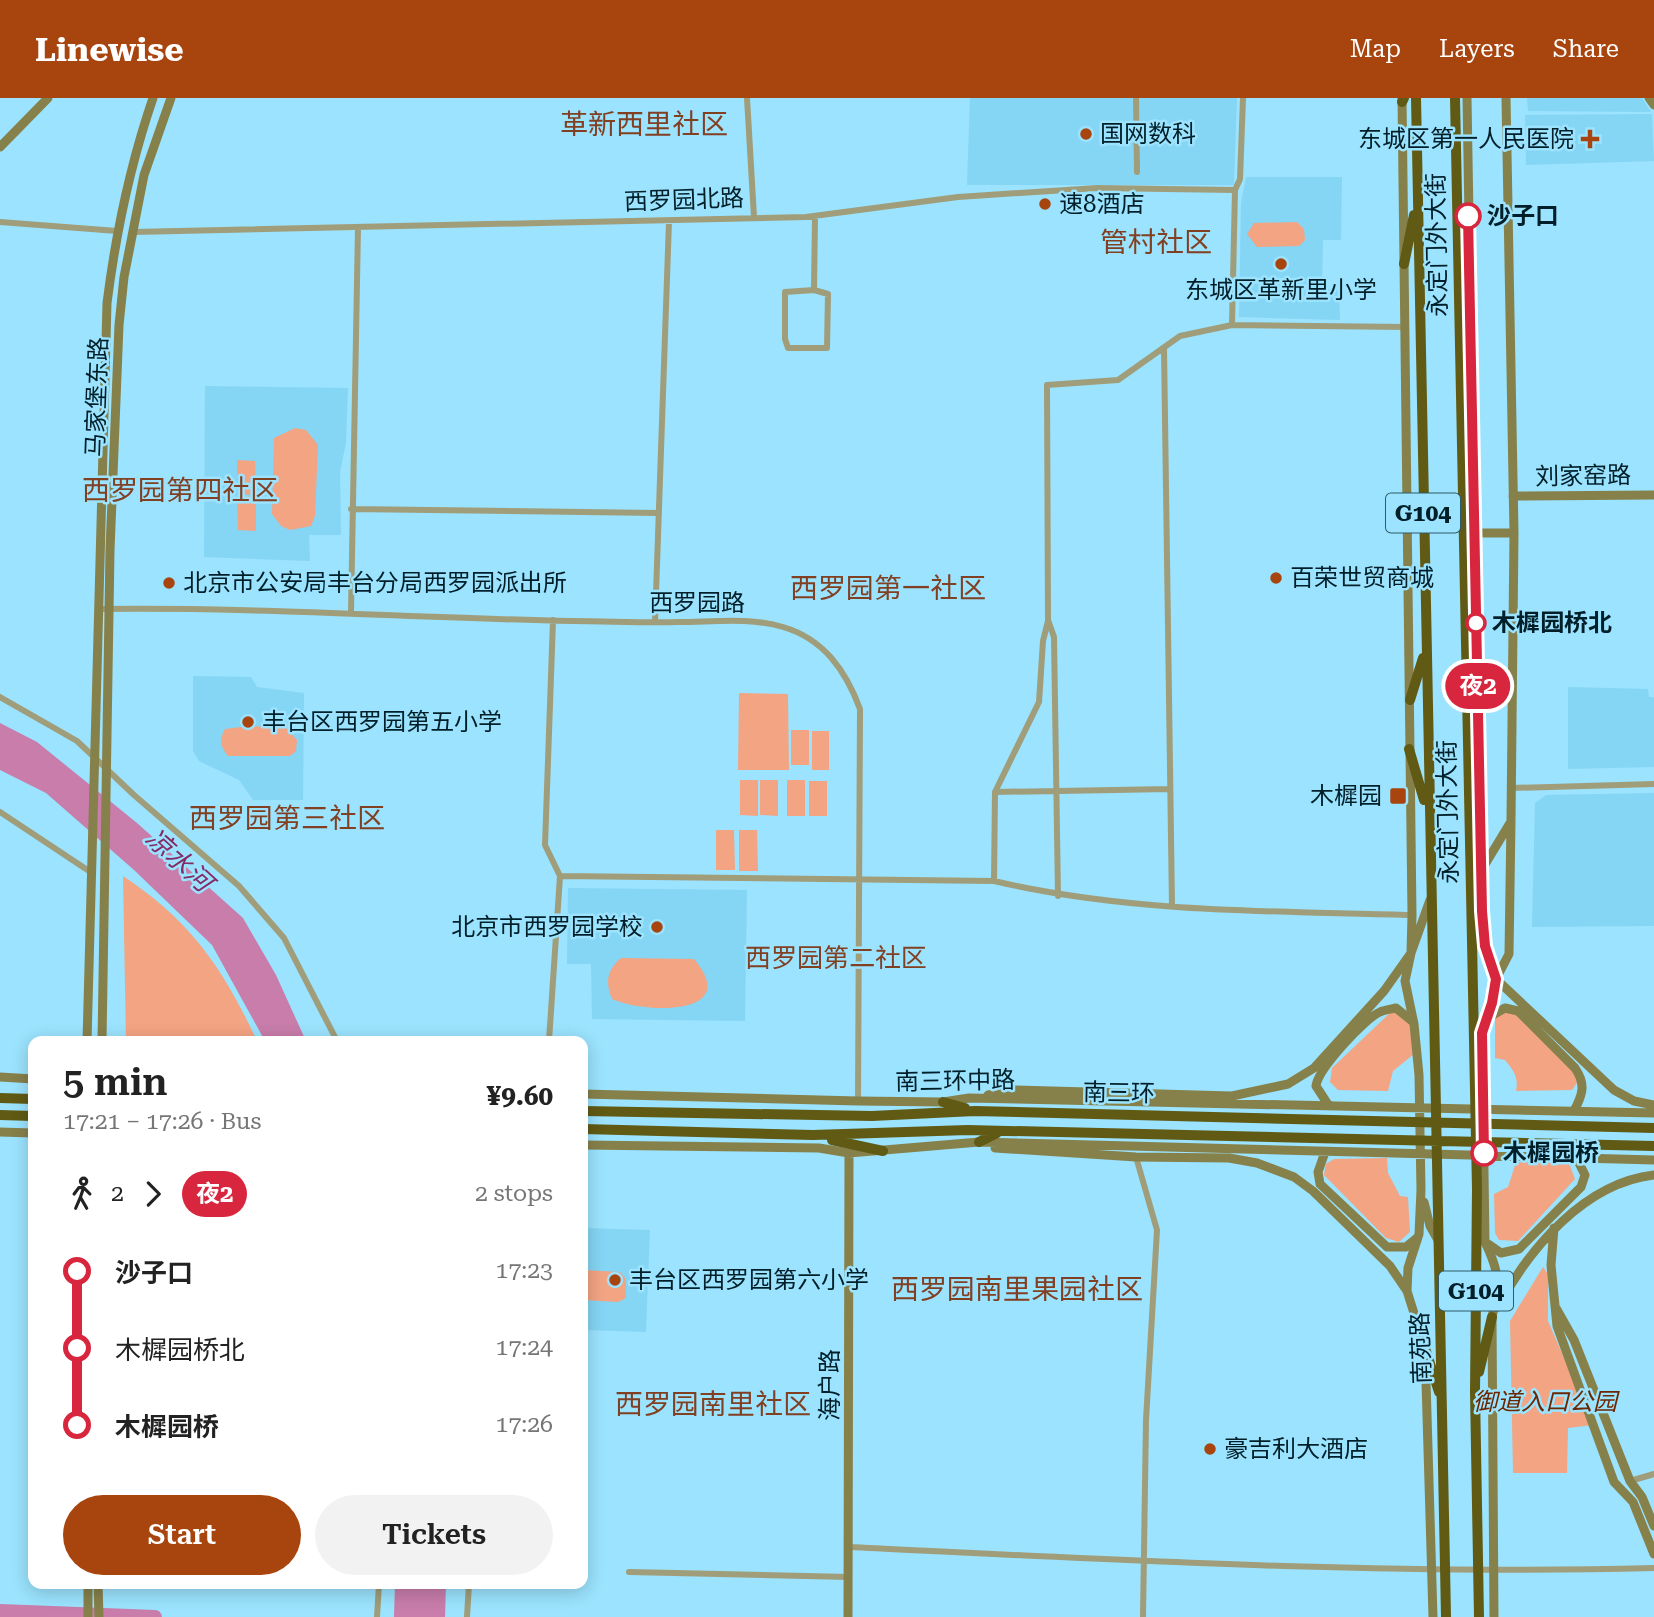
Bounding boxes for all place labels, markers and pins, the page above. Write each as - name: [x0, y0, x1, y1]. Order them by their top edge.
- place label: 国网数科: [1100, 120, 1196, 148]
- place label: 东城区第一人民医院: [1358, 125, 1574, 153]
- marker: 国网数科: [1078, 126, 1094, 142]
- marker: 东城区第一人民医院: [1580, 129, 1600, 149]
- place label: 速8酒店: [1059, 190, 1144, 218]
- marker: 速8酒店: [1037, 196, 1053, 212]
- place label: 沙子口: [1487, 202, 1559, 230]
- marker: 沙子口: [1455, 203, 1481, 229]
- marker: 东城区革新里小学: [1273, 256, 1289, 272]
- place label: 东城区革新里小学: [1185, 276, 1377, 304]
- place label: 百荣世贸商城: [1290, 564, 1434, 592]
- place label: 北京市公安局丰台分局西罗园派出所: [183, 569, 567, 597]
- marker: 百荣世贸商城: [1268, 570, 1284, 586]
- marker: 北京市公安局丰台分局西罗园派出所: [161, 575, 177, 591]
- place label: 木樨园桥北: [1492, 609, 1612, 637]
- marker: 木樨园桥北: [1466, 613, 1486, 633]
- place label: 丰台区西罗园第五小学: [262, 708, 502, 736]
- marker: 丰台区西罗园第五小学: [240, 714, 256, 730]
- place label: 木樨园: [1310, 782, 1382, 810]
- marker: 木樨园: [1388, 786, 1408, 806]
- place label: 北京市西罗园学校: [451, 913, 643, 941]
- marker: 北京市西罗园学校: [649, 919, 665, 935]
- place label: 木樨园桥: [1503, 1139, 1599, 1167]
- marker: 木樨园桥: [1471, 1140, 1497, 1166]
- place label: 丰台区西罗园第六小学: [629, 1266, 869, 1294]
- marker: 丰台区西罗园第六小学: [607, 1272, 623, 1288]
- place label: 豪吉利大酒店: [1224, 1435, 1368, 1463]
- marker: 豪吉利大酒店: [1202, 1441, 1218, 1457]

